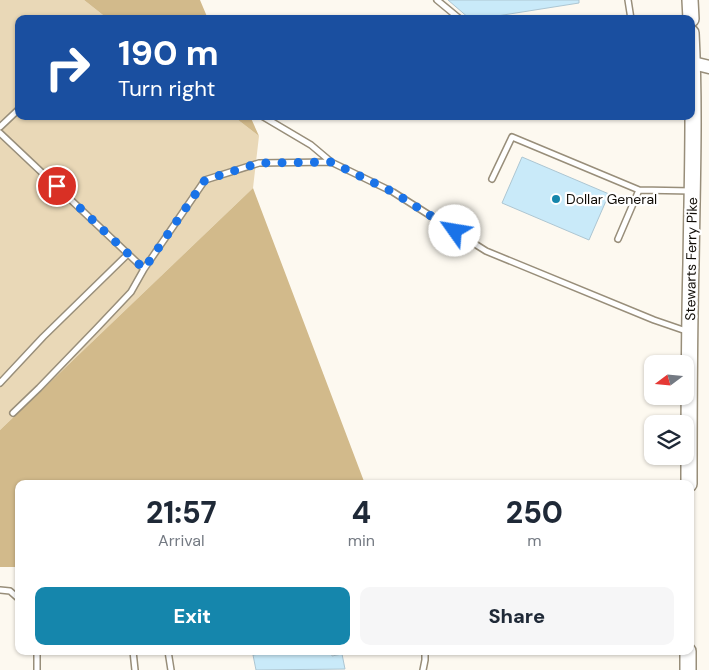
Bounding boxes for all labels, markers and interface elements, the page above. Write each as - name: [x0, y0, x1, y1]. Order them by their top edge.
- text: 190 m: [118, 30, 219, 76]
- icon: right: [35, 35, 100, 100]
- text: Turn right: [118, 74, 215, 103]
- pin: [36, 165, 78, 207]
- icon: arrive: [43, 172, 71, 200]
- place label: Dollar General: [566, 190, 657, 208]
- marker: Dollar General: [550, 193, 562, 205]
- street label: Stewarts Ferry Pike: [681, 197, 701, 321]
- position arrow: [428, 204, 480, 256]
- north arrow: [644, 355, 694, 405]
- map controls: [644, 355, 694, 465]
- button: layers: [644, 415, 694, 465]
- text: 21:57: [146, 493, 217, 532]
- text: 4: [351, 493, 371, 532]
- text: 250: [506, 493, 563, 532]
- text: Arrival: [158, 530, 205, 551]
- text: min: [348, 530, 375, 551]
- text: m: [527, 530, 542, 551]
- button: Exit: [35, 587, 350, 645]
- button: Share: [360, 587, 674, 645]

